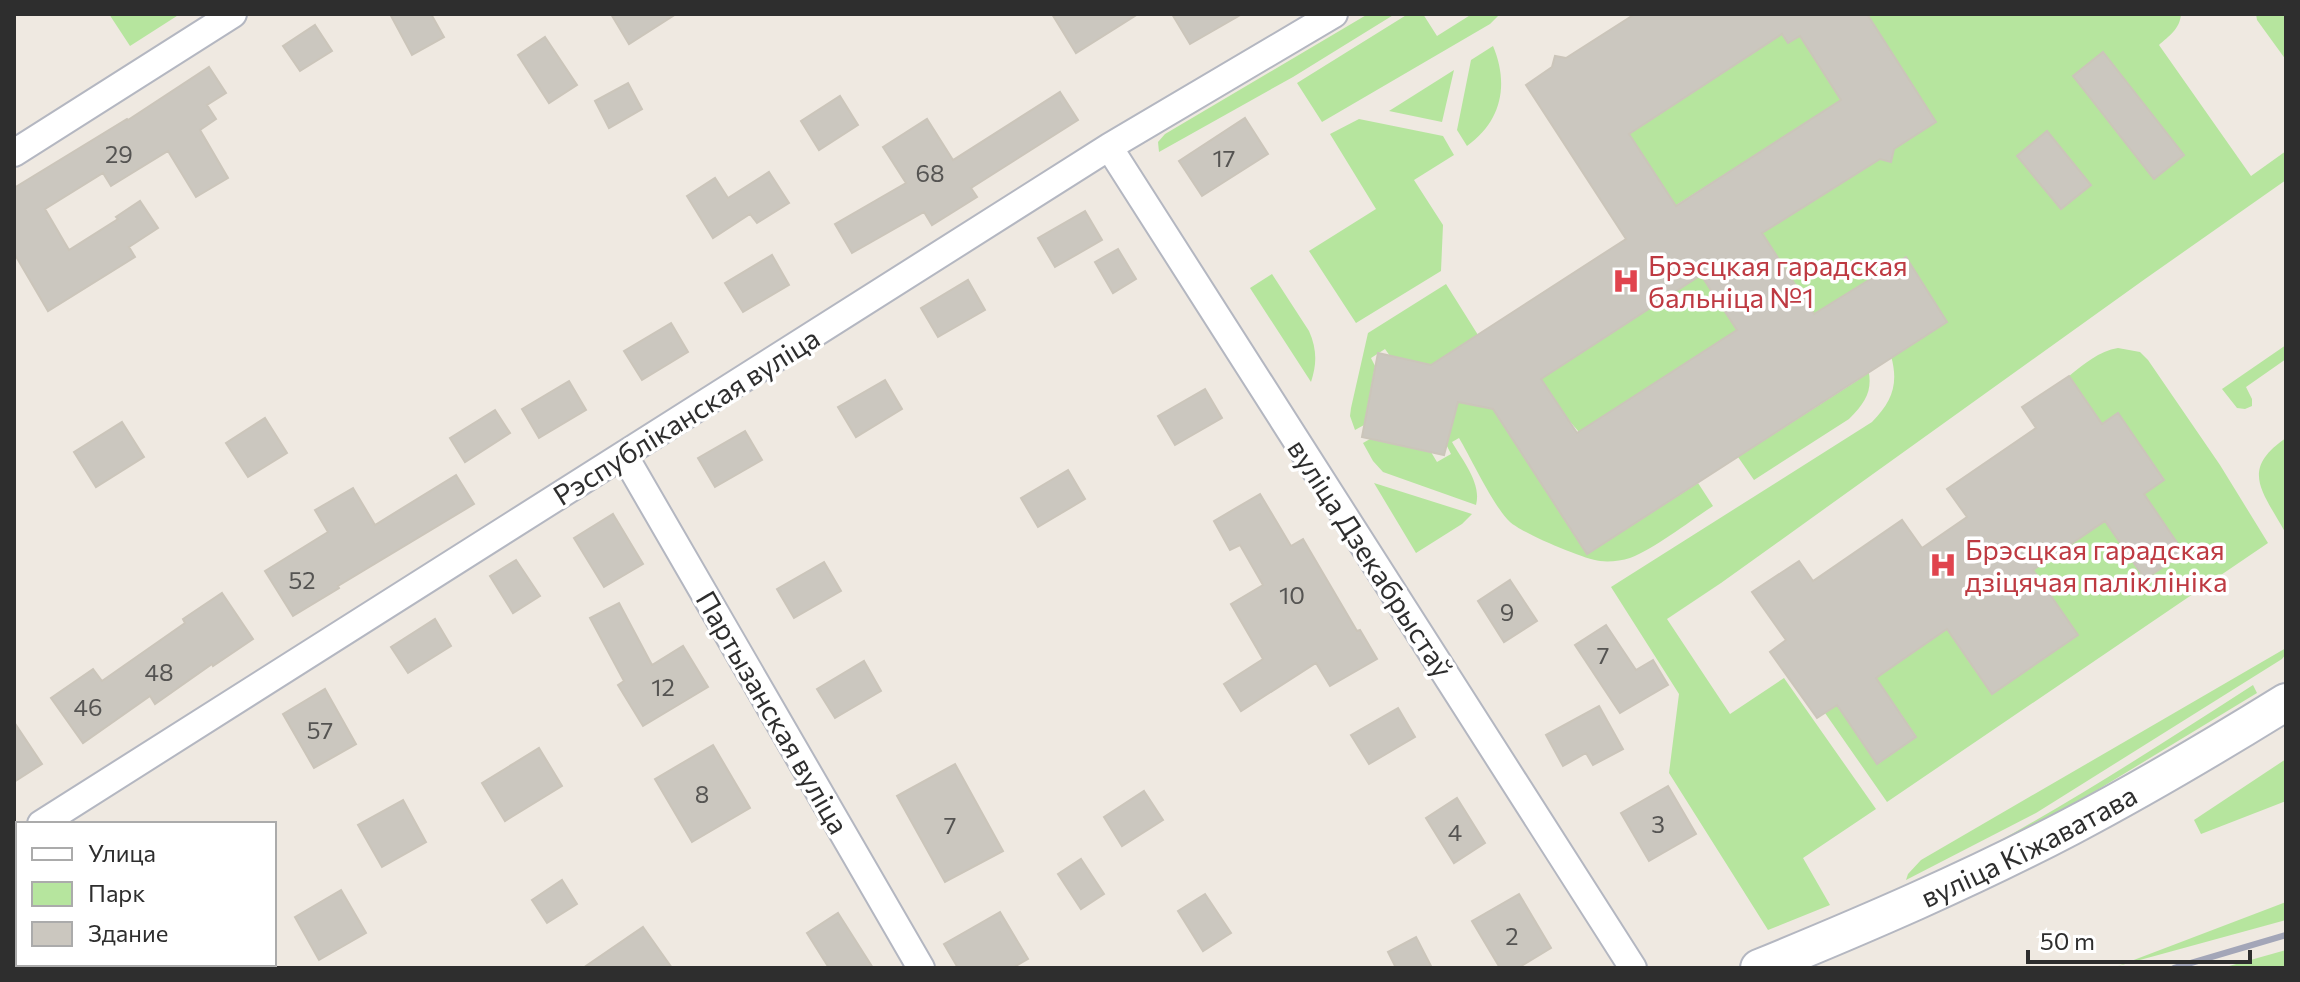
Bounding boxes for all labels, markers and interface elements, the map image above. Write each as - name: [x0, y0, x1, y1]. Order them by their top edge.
- house number: 29: [105, 139, 133, 168]
- house number: 17: [1213, 143, 1235, 172]
- house number: 68: [915, 158, 945, 187]
- place label: Брэсцкая гарадская бальніца №1: [1648, 248, 1908, 314]
- hospital icon: Брэсцкая гарадская бальніца №1: [1611, 266, 1641, 296]
- street label: Рэспубліканская вуліца: [547, 320, 825, 512]
- street label: вуліца Дзекабрыстаў: [1281, 433, 1461, 683]
- place label: Брэсцкая гарадская дзіцячая паліклініка: [1965, 532, 2227, 598]
- hospital icon: Брэсцкая гарадская дзіцячая паліклініка: [1928, 550, 1958, 580]
- house number: 52: [288, 565, 316, 594]
- house number: 10: [1279, 580, 1305, 609]
- street label: Партызанская вуліца: [690, 584, 856, 840]
- house number: 9: [1500, 597, 1514, 626]
- house number: 7: [1597, 640, 1609, 669]
- house number: 48: [145, 657, 173, 686]
- house number: 12: [651, 672, 675, 701]
- house number: 46: [74, 692, 102, 721]
- house number: 57: [307, 715, 333, 744]
- street label: вуліца Кіжаватава: [1915, 777, 2142, 914]
- house number: 8: [695, 779, 709, 808]
- house number: 3: [1651, 809, 1665, 838]
- house number: 7: [944, 810, 956, 839]
- house number: 4: [1448, 817, 1462, 846]
- legend: [16, 822, 276, 966]
- text: Улица: [88, 838, 156, 867]
- text: Парк: [88, 878, 145, 907]
- scale bar: [2028, 914, 2250, 964]
- text: Здание: [88, 918, 168, 947]
- house number: 2: [1505, 921, 1519, 950]
- text: 50 m: [2040, 926, 2095, 955]

